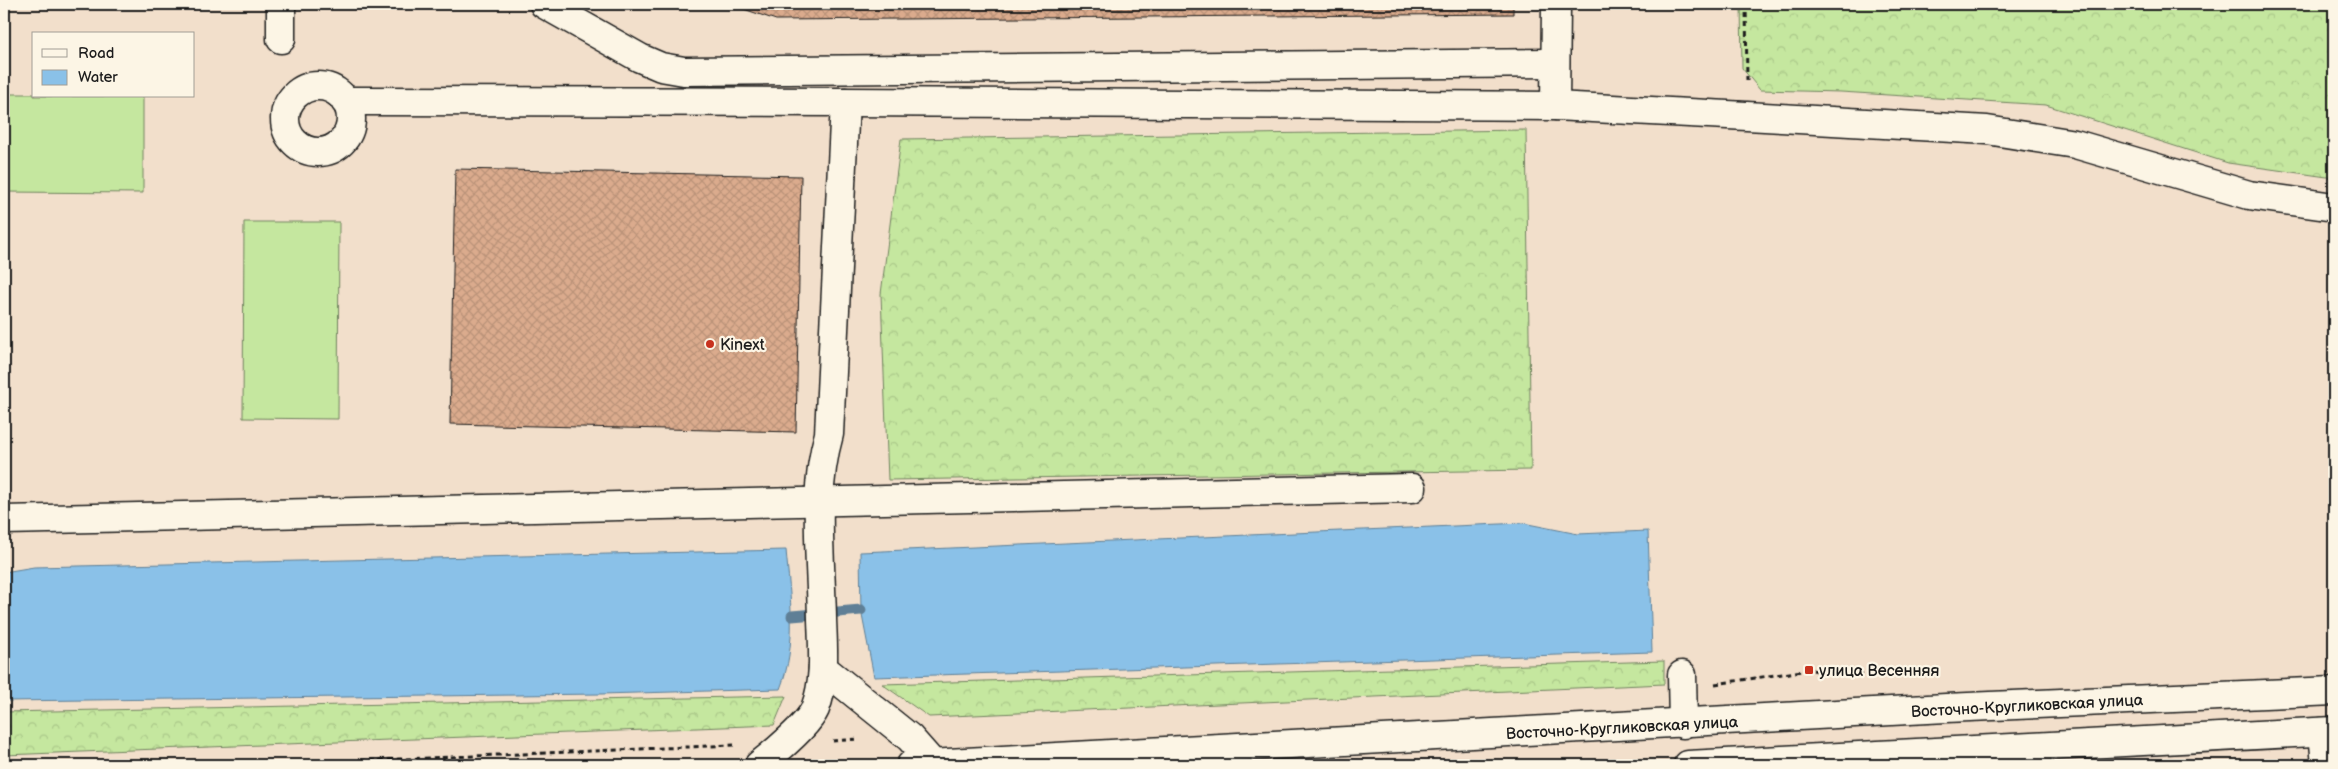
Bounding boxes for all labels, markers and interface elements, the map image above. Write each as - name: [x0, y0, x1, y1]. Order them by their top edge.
- legend: [32, 32, 195, 98]
- text: Road: [78, 44, 114, 63]
- text: Water: [78, 68, 118, 87]
- place label: Kinext: [720, 336, 765, 355]
- marker: Kinext: [704, 338, 716, 350]
- place label: улица Весенняя: [1819, 662, 1939, 681]
- marker: улица Весенняя: [1803, 664, 1815, 676]
- street label: Восточно-Кругликовская улица: [1911, 691, 2144, 722]
- street label: Восточно-Кругликовская улица: [1506, 713, 1739, 744]

